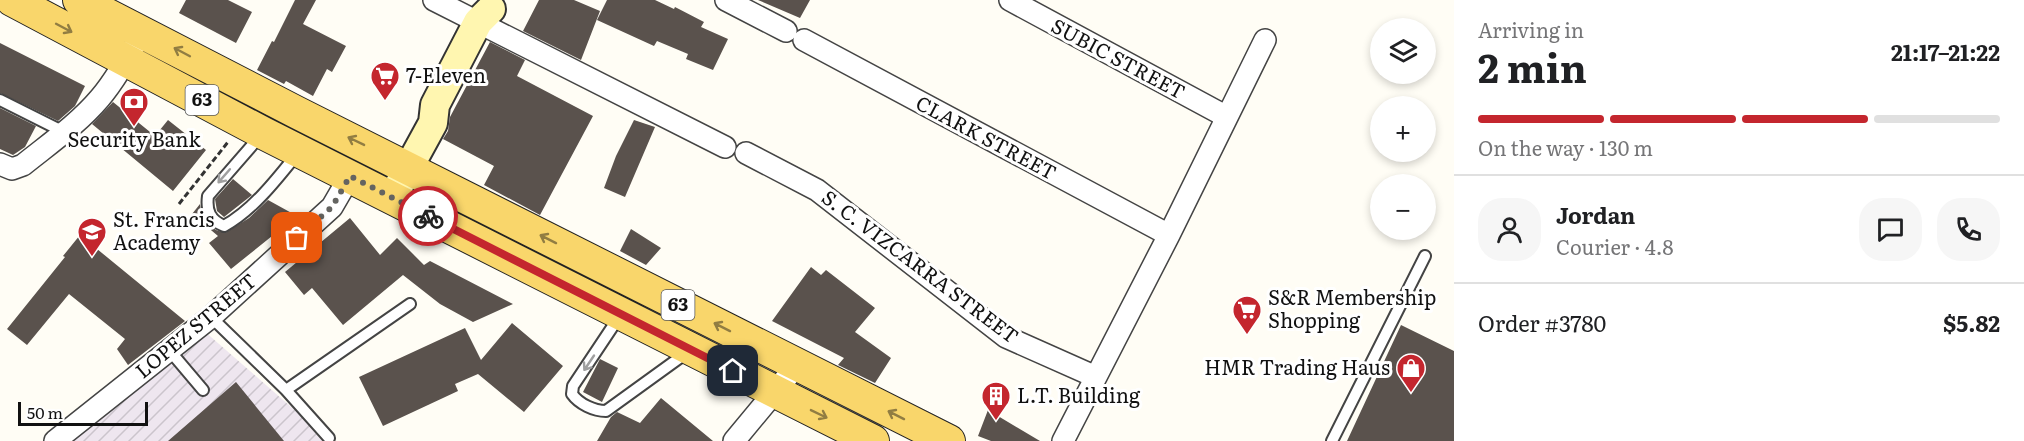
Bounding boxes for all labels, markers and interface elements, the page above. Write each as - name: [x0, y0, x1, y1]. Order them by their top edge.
- street label: SUBIC STREET: [1047, 9, 1191, 105]
- text: Arriving in: [1478, 14, 1584, 44]
- map controls: [1370, 18, 1436, 240]
- button: layers: [1370, 18, 1436, 84]
- one-way arrow: [55, 22, 72, 34]
- text: 21:17–21:22: [1891, 35, 2000, 68]
- text: 2 min: [1478, 37, 1587, 95]
- one-way arrow: [174, 46, 192, 57]
- place label: 7-Eleven: [406, 59, 486, 89]
- supermarket icon: 7-Eleven: [369, 60, 401, 102]
- road number: 63: [186, 85, 218, 115]
- bank icon: Security Bank: [118, 86, 150, 128]
- street label: CLARK STREET: [911, 86, 1063, 186]
- button: +: [1370, 96, 1436, 162]
- place label: Security Bank: [67, 123, 201, 153]
- text: On the way · 130 m: [1478, 132, 1653, 162]
- one-way arrow: [347, 135, 365, 146]
- one-way arrow: [217, 168, 231, 183]
- button: −: [1370, 174, 1436, 240]
- street label: S. C. VIZCARRA STREET: [816, 181, 1026, 350]
- courier: [398, 186, 458, 246]
- button: person: [1478, 198, 1541, 261]
- text: Jordan: [1556, 198, 1635, 231]
- button: chat: [1859, 198, 1922, 261]
- button: phone: [1937, 198, 2000, 261]
- icon: bike: [412, 200, 445, 233]
- place label: St. Francis Academy: [113, 203, 214, 256]
- pin: [271, 212, 322, 263]
- school or university icon: St. Francis Academy: [76, 216, 108, 258]
- icon: bag: [280, 221, 313, 254]
- text: Courier · 4.8: [1556, 231, 1673, 261]
- one-way arrow: [539, 233, 557, 245]
- street label: LOPEZ STREET: [128, 265, 262, 384]
- place label: S&R Membership Shopping: [1268, 281, 1436, 334]
- road number: 63: [662, 290, 694, 320]
- supermarket icon: S&R Membership Shopping: [1231, 294, 1263, 336]
- text: Order #3780: [1478, 306, 1606, 339]
- text: $5.82: [1943, 306, 2000, 339]
- one-way arrow: [714, 321, 731, 333]
- pin: [707, 345, 758, 396]
- place label: HMR Trading Haus: [1204, 351, 1390, 381]
- shop icon: HMR Trading Haus: [1395, 352, 1427, 394]
- one-way arrow: [582, 354, 595, 371]
- icon: home: [716, 354, 749, 387]
- place label: L.T. Building: [1017, 379, 1141, 409]
- building icon: L.T. Building: [980, 380, 1012, 422]
- scale bar: [18, 399, 148, 426]
- text: 50 m: [27, 400, 63, 424]
- one-way arrow: [888, 408, 906, 420]
- one-way arrow: [810, 409, 828, 421]

